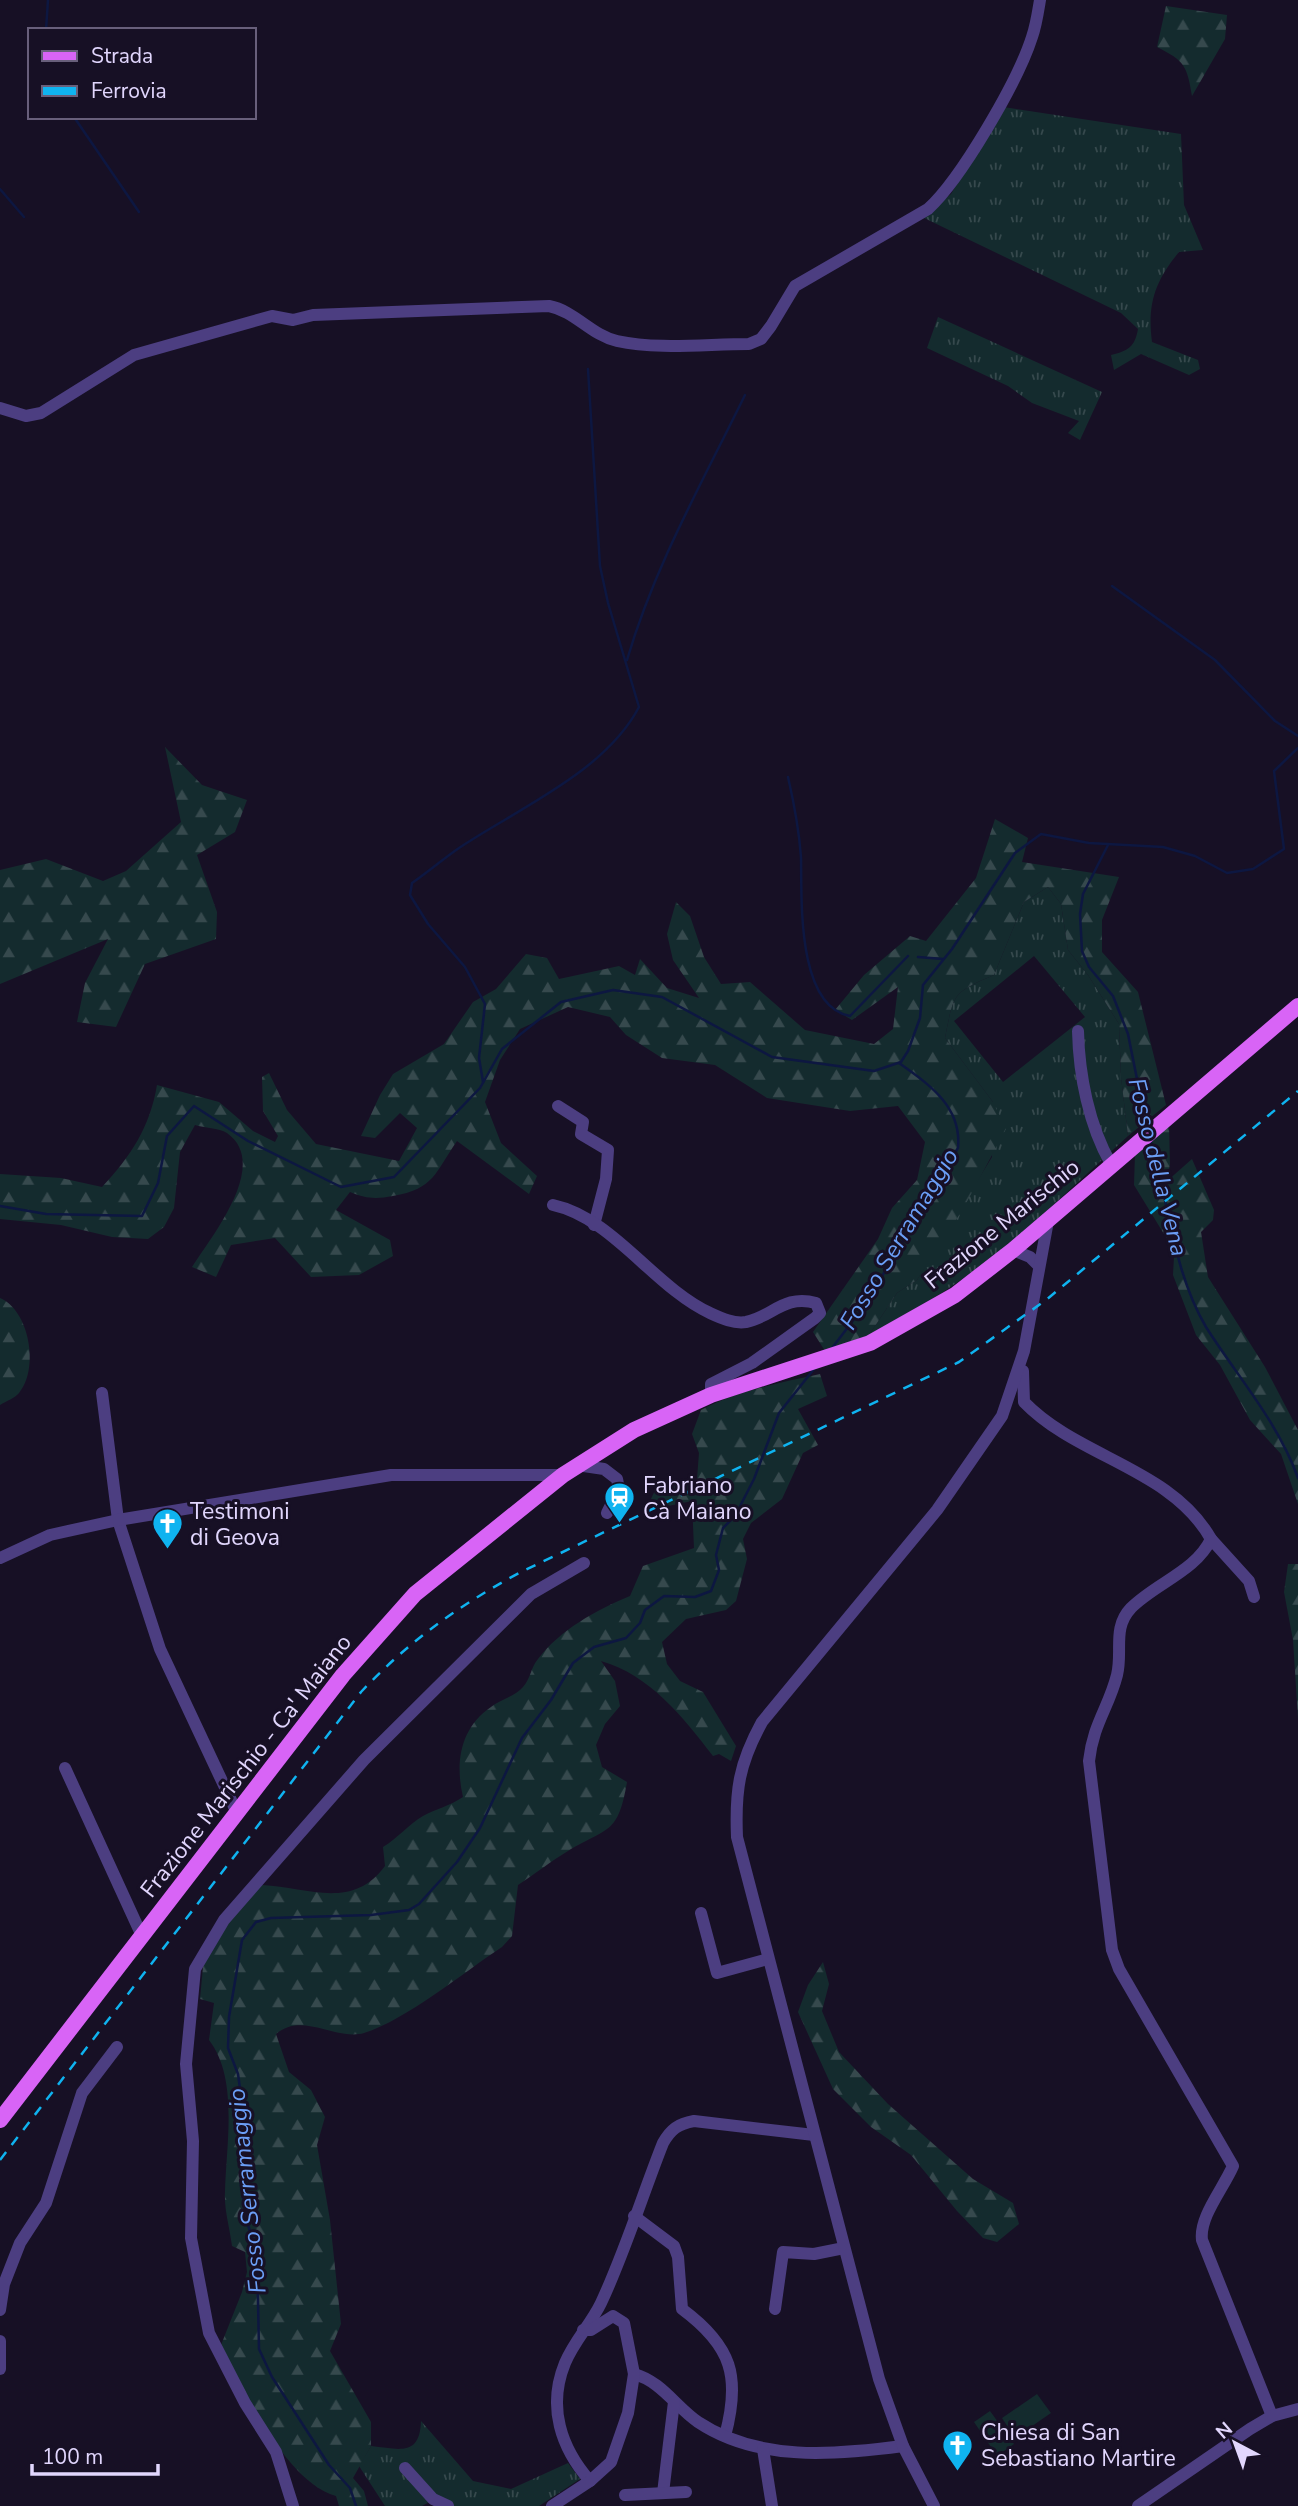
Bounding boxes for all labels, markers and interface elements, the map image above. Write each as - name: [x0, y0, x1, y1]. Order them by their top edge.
- legend: [28, 28, 256, 119]
- text: Strada: [91, 42, 153, 70]
- text: Ferrovia: [91, 77, 167, 105]
- water label: Fosso della Vena: [1120, 1074, 1196, 1260]
- water label: Fosso Serramaggio: [832, 1142, 966, 1336]
- street label: Frazione Marischio: [918, 1152, 1086, 1296]
- place label: Fabriano Cà Maiano: [643, 1470, 751, 1527]
- station icon: Fabriano Cà Maiano: [603, 1481, 637, 1525]
- place label: Testimoni di Geova: [190, 1496, 290, 1553]
- church icon: Testimoni di Geova: [150, 1507, 184, 1551]
- street label: Frazione Marischio - Ca' Maiano: [133, 1628, 359, 1904]
- water label: Fosso Serramaggio: [220, 2087, 274, 2295]
- north arrow: [1200, 2408, 1270, 2478]
- text: N: [1211, 2416, 1238, 2445]
- place label: Chiesa di San Sebastiano Martire: [981, 2417, 1176, 2474]
- church icon: Chiesa di San Sebastiano Martire: [941, 2428, 975, 2472]
- scale bar: [32, 2432, 158, 2476]
- text: 100 m: [42, 2443, 103, 2471]

